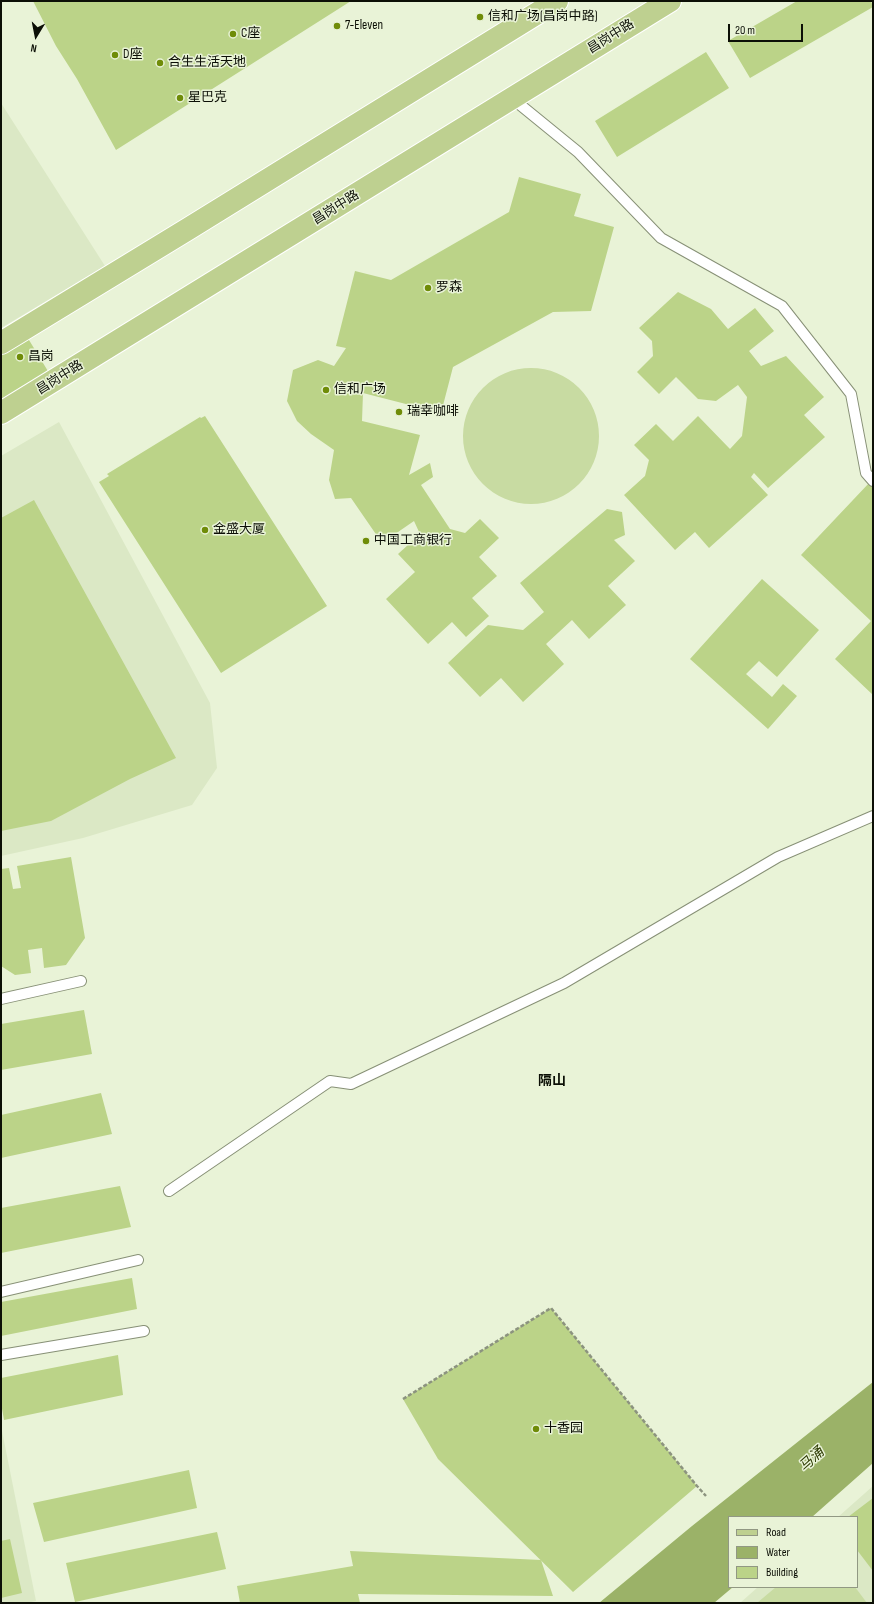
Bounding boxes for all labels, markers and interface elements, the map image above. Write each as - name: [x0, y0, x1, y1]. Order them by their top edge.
- place label: 信和广场(昌岗中路): [488, 9, 598, 25]
- marker: 信和广场(昌岗中路): [475, 12, 485, 22]
- north arrow: [16, 16, 56, 56]
- scale bar: [730, 16, 805, 42]
- street label: 昌岗中路: [585, 17, 637, 57]
- place label: 7-Eleven: [345, 18, 383, 34]
- marker: 7-Eleven: [332, 21, 342, 31]
- text: 20 m: [735, 23, 755, 38]
- place label: C座: [241, 26, 260, 42]
- marker: C座: [228, 29, 238, 39]
- text: N: [30, 41, 38, 55]
- place label: D座: [123, 47, 142, 63]
- marker: D座: [110, 50, 120, 60]
- place label: 合生生活天地: [168, 55, 246, 71]
- marker: 合生生活天地: [155, 58, 165, 68]
- place label: 星巴克: [188, 90, 227, 106]
- marker: 星巴克: [175, 93, 185, 103]
- street label: 昌岗中路: [310, 188, 362, 228]
- place label: 罗森: [436, 280, 462, 296]
- marker: 罗森: [423, 283, 433, 293]
- place label: 昌岗: [28, 349, 54, 365]
- marker: 昌岗: [15, 352, 25, 362]
- street label: 昌岗中路: [34, 358, 86, 398]
- place label: 信和广场: [334, 382, 386, 398]
- marker: 信和广场: [321, 385, 331, 395]
- place label: 瑞幸咖啡: [407, 404, 459, 420]
- marker: 瑞幸咖啡: [394, 407, 404, 417]
- place label: 金盛大厦: [213, 522, 265, 538]
- marker: 金盛大厦: [200, 525, 210, 535]
- place label: 中国工商银行: [374, 533, 452, 549]
- marker: 中国工商银行: [361, 536, 371, 546]
- district label: 隔山: [538, 1073, 566, 1089]
- place label: 十香园: [544, 1421, 583, 1437]
- marker: 十香园: [531, 1424, 541, 1434]
- water label: 马涌: [796, 1444, 828, 1476]
- legend: [728, 1516, 858, 1588]
- text: Road: [766, 1525, 786, 1540]
- text: Water: [766, 1545, 790, 1560]
- text: Building: [766, 1565, 798, 1580]

